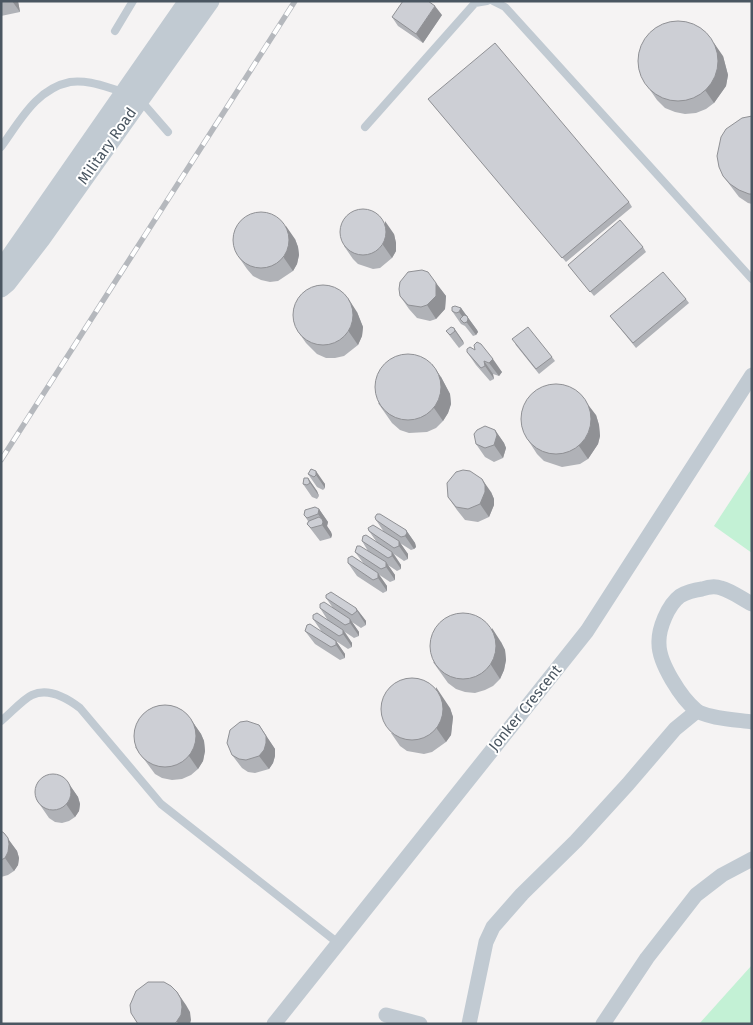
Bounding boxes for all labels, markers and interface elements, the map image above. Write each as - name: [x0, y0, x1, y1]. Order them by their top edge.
- street label: Military Road: [74, 104, 140, 188]
- street label: Jonker Crescent: [485, 661, 566, 755]

